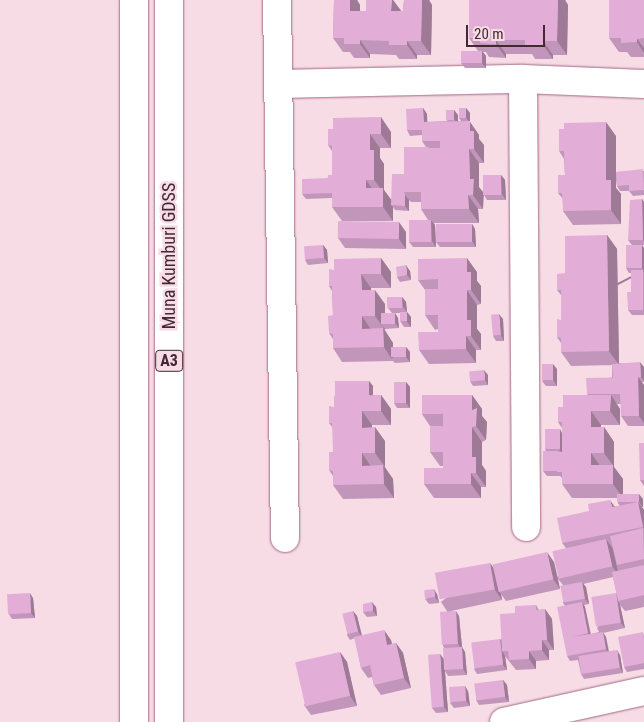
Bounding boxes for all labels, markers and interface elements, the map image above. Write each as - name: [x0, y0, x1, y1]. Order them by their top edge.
- scale bar: [469, 15, 548, 47]
- text: 20 m: [474, 25, 504, 43]
- street label: Muna Kumburi GDSS: [158, 183, 180, 329]
- road number: A3: [154, 348, 184, 374]

